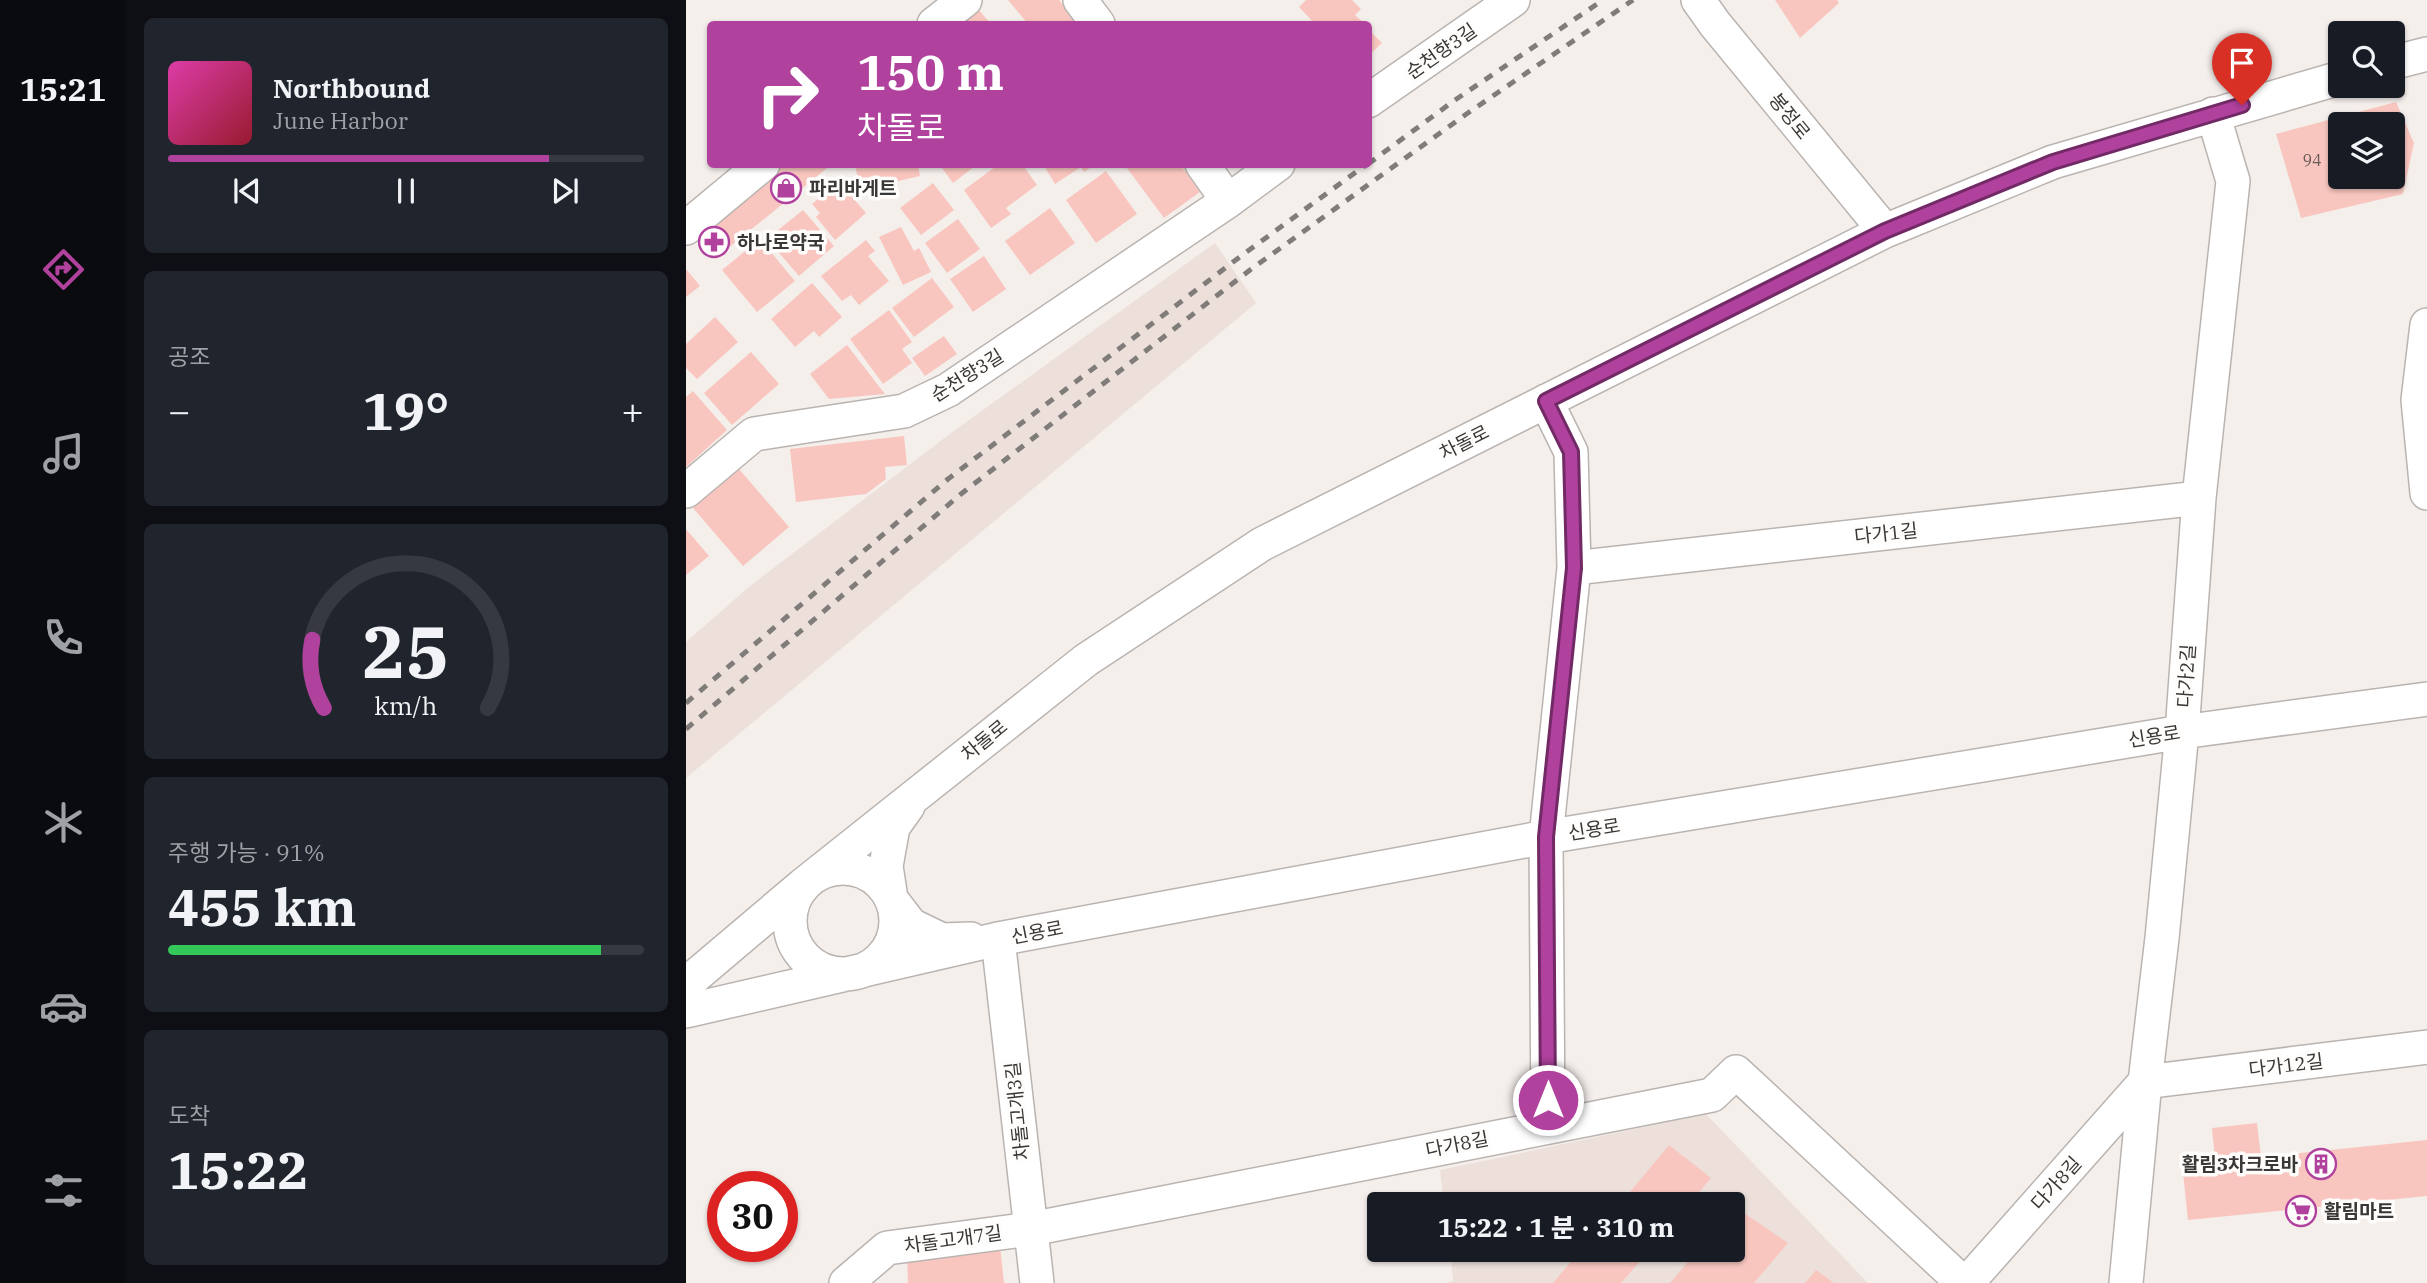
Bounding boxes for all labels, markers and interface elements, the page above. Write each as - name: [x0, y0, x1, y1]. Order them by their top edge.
- street label: 순천향3길: [1401, 18, 1481, 84]
- map controls: [2328, 21, 2405, 189]
- button: search: [2328, 21, 2405, 98]
- pin: [2212, 33, 2272, 105]
- text: 150 m: [857, 40, 1004, 103]
- icon: arrive: [2223, 44, 2261, 82]
- icon: right: [742, 49, 833, 140]
- text: 15:21: [20, 68, 106, 110]
- text: Northbound: [273, 71, 430, 105]
- street label: 봉정로: [1764, 88, 1816, 144]
- text: June Harbor: [273, 105, 408, 135]
- text: 차돌로: [857, 106, 945, 148]
- button: layers: [2328, 112, 2405, 189]
- house number: 94: [2302, 150, 2322, 170]
- shop icon: 파리바게트: [769, 171, 803, 205]
- icon: previous: [228, 172, 266, 210]
- icon: pause: [387, 172, 425, 210]
- icon: next: [546, 172, 584, 210]
- place label: 파리바게트: [809, 176, 896, 200]
- pharmacy icon: 하나로약국: [697, 225, 731, 259]
- place label: 하나로약국: [737, 230, 824, 254]
- icon: directions: [39, 245, 88, 294]
- text: 공조: [168, 341, 210, 371]
- street label: 순천향3길: [926, 343, 1008, 407]
- text: 19°: [363, 377, 449, 444]
- text: −: [168, 386, 191, 435]
- text: +: [621, 386, 644, 435]
- street label: 차돌로: [1435, 419, 1493, 465]
- icon: music: [39, 429, 88, 478]
- street label: 다가1길: [1853, 518, 1919, 548]
- text: 25: [362, 603, 450, 698]
- icon: phone: [39, 613, 88, 662]
- street label: 다가2길: [2172, 643, 2200, 709]
- text: km/h: [374, 688, 438, 721]
- street label: 차돌로: [956, 714, 1012, 766]
- street label: 신용로: [2126, 720, 2182, 752]
- icon: climate: [39, 798, 88, 847]
- street label: 신용로: [1566, 813, 1622, 845]
- text: 주행 가능 · 91%: [168, 837, 325, 867]
- text: 455 km: [168, 873, 357, 940]
- street label: 신용로: [1009, 915, 1065, 949]
- icon: car: [39, 982, 88, 1031]
- street label: 다가12길: [2247, 1049, 2325, 1081]
- street label: 차돌고개3길: [1000, 1061, 1034, 1161]
- position arrow: [1511, 1063, 1585, 1137]
- text: 도착: [168, 1100, 210, 1130]
- street label: 다가8길: [1423, 1126, 1491, 1162]
- text: 15:22: [168, 1136, 309, 1203]
- building icon: 활림3차크로바: [2304, 1147, 2338, 1181]
- street label: 다가8길: [2026, 1151, 2086, 1215]
- place label: 활림3차크로바: [2182, 1152, 2299, 1176]
- icon: filters: [39, 1166, 88, 1215]
- speed limit sign: 30: [707, 1171, 798, 1262]
- supermarket icon: 활림마트: [2284, 1194, 2318, 1228]
- place label: 활림마트: [2324, 1199, 2394, 1223]
- text: 15:22 · 1 분 · 310 m: [1438, 1210, 1674, 1244]
- street label: 차돌고개7길: [902, 1220, 1004, 1258]

